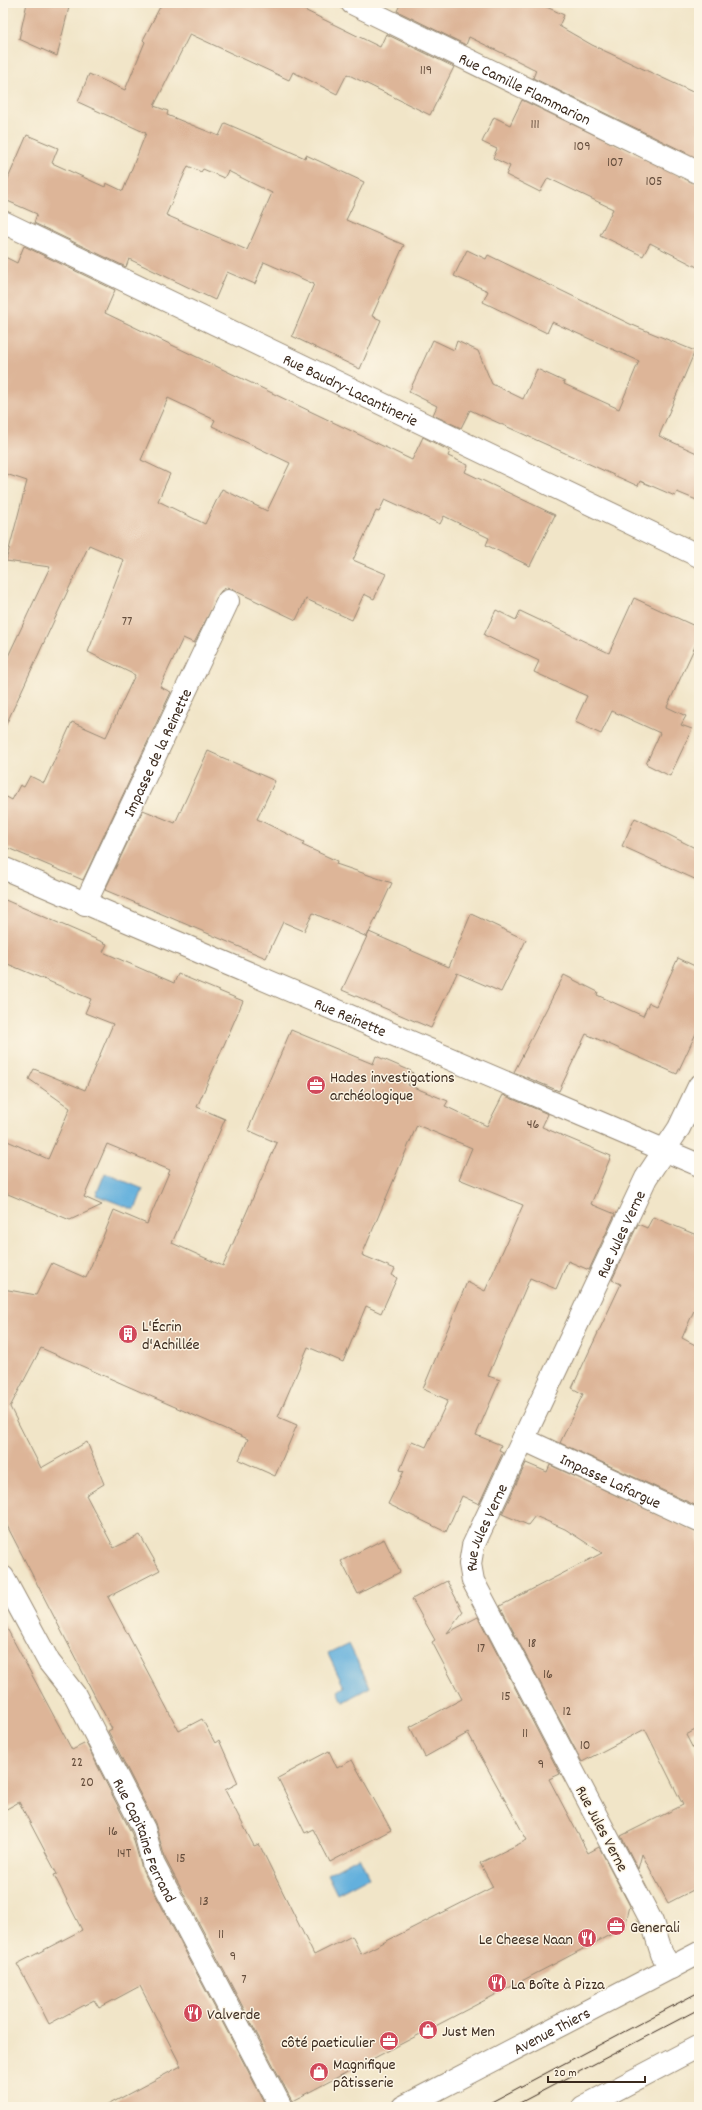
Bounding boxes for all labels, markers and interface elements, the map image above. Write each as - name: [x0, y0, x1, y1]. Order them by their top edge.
- street label: Rue Camille Flammarion: [454, 48, 594, 132]
- house number: 119: [420, 61, 432, 81]
- house number: 111: [530, 115, 540, 135]
- house number: 109: [573, 137, 591, 157]
- house number: 107: [607, 153, 623, 173]
- house number: 105: [645, 172, 663, 192]
- street label: Rue Baudry-Lacantinerie: [278, 349, 421, 434]
- house number: 77: [122, 612, 132, 632]
- street label: Impasse de la Reinette: [119, 685, 199, 821]
- street label: Rue Reinette: [310, 993, 389, 1044]
- place label: Hades investigations archéologique: [330, 1067, 455, 1108]
- office icon: Hades investigations archéologique: [305, 1074, 327, 1096]
- house number: 46: [527, 1115, 539, 1135]
- street label: Rue Jules Verne: [592, 1187, 653, 1282]
- place label: L'Écrin d'Achillée: [142, 1316, 200, 1357]
- building icon: L'Écrin d'Achillée: [117, 1323, 139, 1345]
- street label: Impasse Lafargue: [556, 1449, 664, 1516]
- street label: Rue Jules Verne: [461, 1480, 515, 1573]
- house number: 18: [528, 1634, 537, 1654]
- house number: 17: [477, 1639, 485, 1659]
- house number: 16: [543, 1665, 553, 1685]
- house number: 15: [501, 1687, 511, 1707]
- house number: 12: [562, 1702, 572, 1722]
- house number: 11: [522, 1724, 528, 1744]
- house number: 10: [580, 1736, 590, 1756]
- house number: 22: [71, 1753, 83, 1773]
- house number: 9: [538, 1755, 544, 1775]
- house number: 20: [80, 1773, 94, 1793]
- street label: Rue Capitaine Ferrand: [106, 1775, 181, 1907]
- street label: Rue Jules Verne: [568, 1782, 633, 1876]
- house number: 16: [108, 1822, 118, 1842]
- house number: 14T: [117, 1844, 132, 1864]
- house number: 15: [176, 1849, 186, 1869]
- house number: 13: [199, 1892, 209, 1912]
- office icon: Generali: [605, 1915, 627, 1937]
- place label: Generali: [630, 1917, 680, 1940]
- house number: 11: [218, 1925, 224, 1945]
- restaurant icon: Le Cheese Naan: [576, 1927, 598, 1949]
- place label: Le Cheese Naan: [479, 1929, 573, 1952]
- house number: 9: [230, 1947, 236, 1967]
- house number: 7: [241, 1970, 247, 1990]
- restaurant icon: La Boîte à Pizza: [486, 1972, 508, 1994]
- place label: La Boîte à Pizza: [511, 1974, 605, 1997]
- restaurant icon: Valverde: [182, 2002, 204, 2024]
- street label: Avenue Thiers: [510, 2002, 595, 2062]
- place label: Valverde: [207, 2004, 260, 2027]
- shop icon: Just Men: [417, 2019, 439, 2041]
- place label: Just Men: [442, 2021, 495, 2044]
- office icon: côté paeticulier: [378, 2030, 400, 2052]
- place label: côté paeticulier: [281, 2032, 375, 2055]
- place label: Magnifique pâtisserie: [333, 2054, 396, 2095]
- scale bar: [548, 2058, 645, 2084]
- shop icon: Magnifique pâtisserie: [308, 2061, 330, 2083]
- text: 20 m: [554, 2065, 577, 2082]

